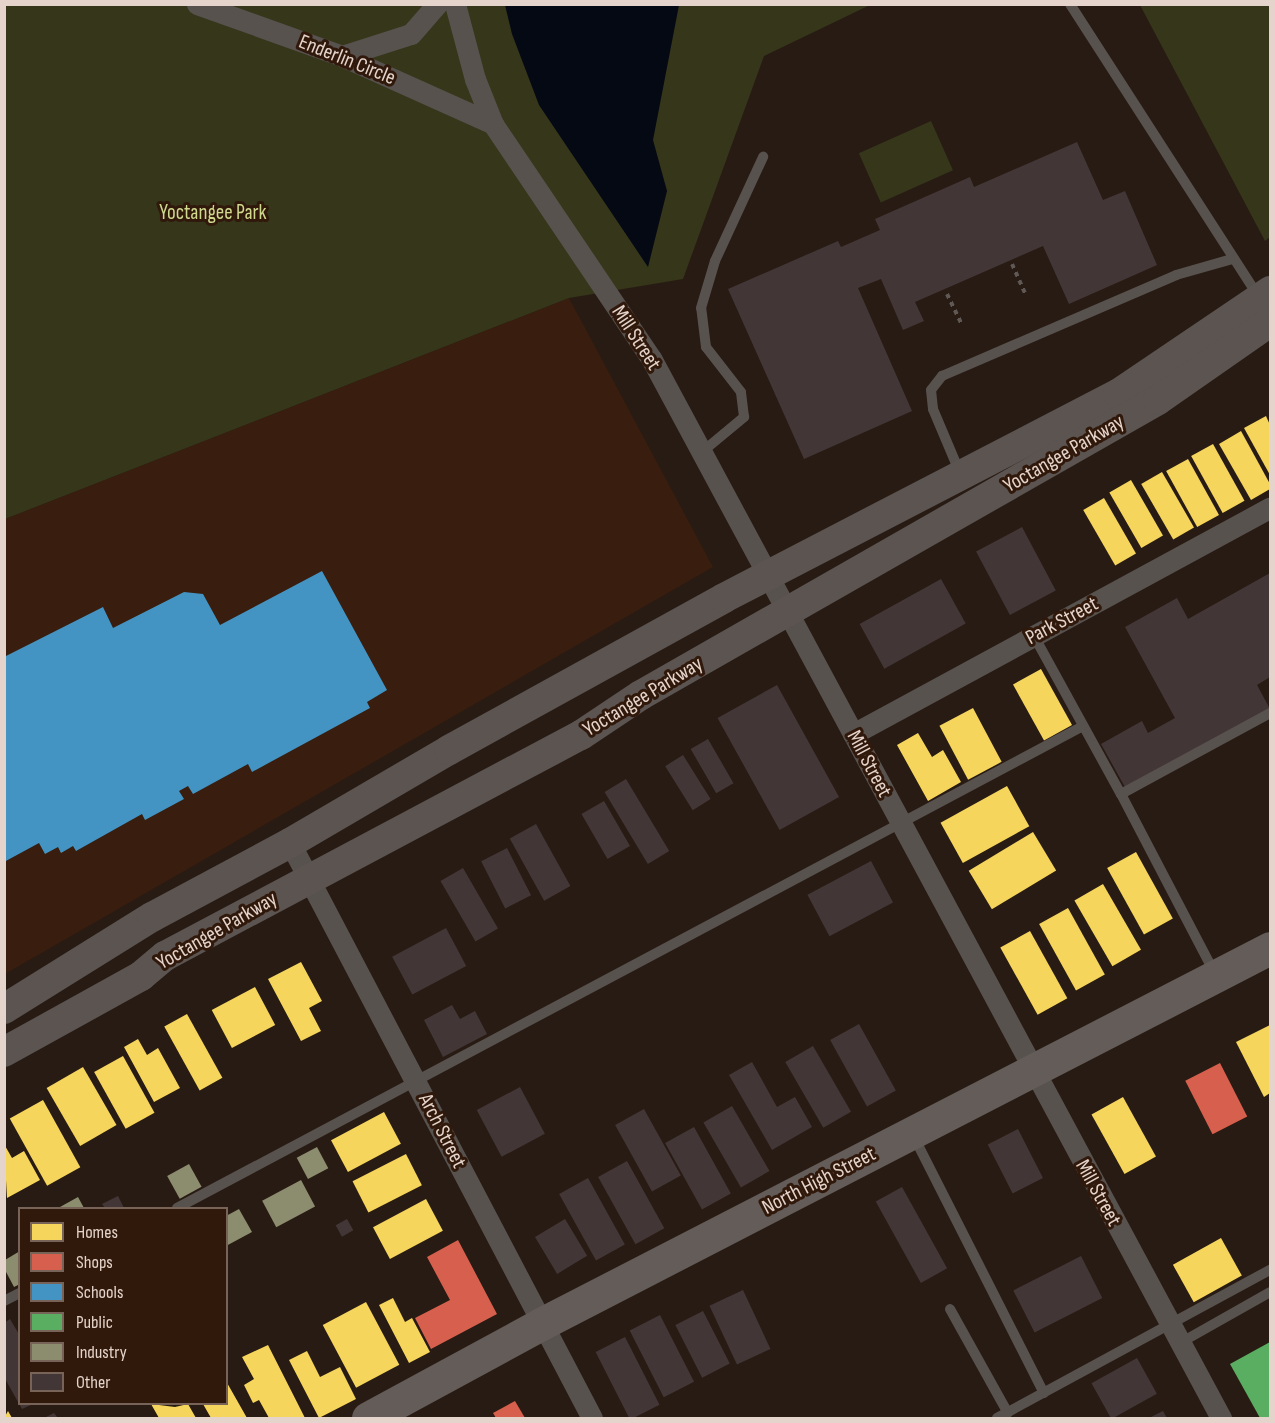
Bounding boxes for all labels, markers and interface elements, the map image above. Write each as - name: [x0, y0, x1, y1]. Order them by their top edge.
- street label: Enderlin Circle: [295, 29, 399, 91]
- park label: Yoctangee Park: [159, 200, 267, 226]
- street label: Mill Street: [606, 301, 666, 375]
- street label: Yoctangee Parkway: [999, 409, 1129, 499]
- street label: Park Street: [1021, 591, 1103, 651]
- street label: Yoctangee Parkway: [579, 651, 707, 743]
- street label: Mill Street: [841, 726, 897, 802]
- street label: Yoctangee Parkway: [152, 886, 282, 976]
- street label: Arch Street: [413, 1090, 471, 1172]
- street label: North High Street: [758, 1142, 880, 1220]
- street label: Mill Street: [1070, 1155, 1126, 1231]
- legend: [18, 1207, 228, 1405]
- text: Homes: [76, 1222, 118, 1243]
- text: Shops: [76, 1252, 113, 1273]
- text: Schools: [76, 1282, 123, 1303]
- text: Public: [76, 1312, 113, 1333]
- text: Industry: [76, 1342, 127, 1363]
- text: Other: [76, 1372, 110, 1393]

